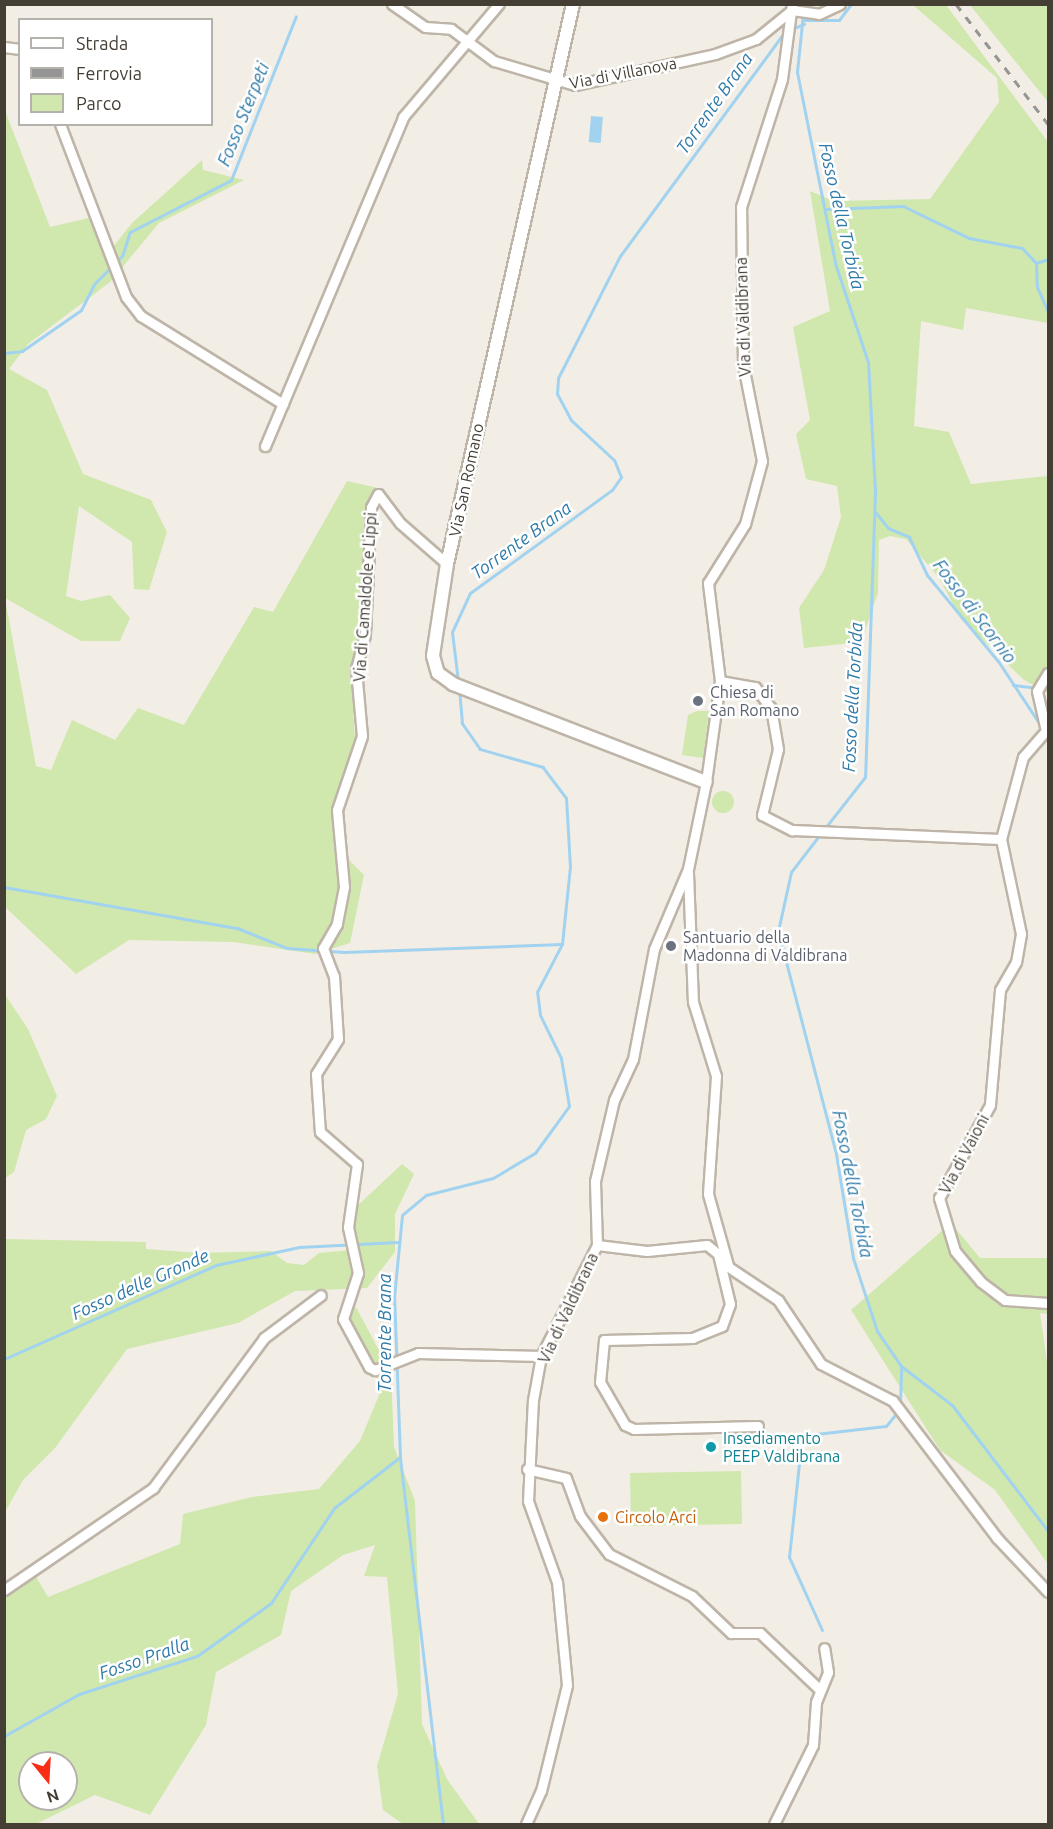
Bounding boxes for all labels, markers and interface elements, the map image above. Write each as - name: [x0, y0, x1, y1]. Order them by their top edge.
- legend: [18, 18, 213, 126]
- text: Strada: [76, 33, 128, 53]
- water label: Torrente Brana: [671, 48, 757, 158]
- street label: Via di Villanova: [568, 53, 678, 93]
- water label: Fosso Sterpeti: [212, 59, 274, 169]
- text: Ferrovia: [76, 63, 142, 83]
- text: Parco: [76, 93, 122, 113]
- water label: Fosso della Torbida: [815, 140, 869, 292]
- street label: Via di Valdibrana: [731, 257, 755, 377]
- street label: Via San Romano: [445, 421, 487, 539]
- water label: Torrente Brana: [467, 496, 575, 584]
- street label: Via di Camaldole e Lippi: [349, 511, 381, 683]
- water label: Fosso di Scornio: [929, 555, 1021, 667]
- water label: Fosso della Torbida: [837, 622, 867, 772]
- place label: Chiesa di San Romano: [710, 682, 799, 720]
- marker: Chiesa di San Romano: [691, 694, 705, 708]
- place label: Santuario della Madonna di Valdibrana: [683, 927, 847, 965]
- marker: Santuario della Madonna di Valdibrana: [664, 939, 678, 953]
- water label: Fosso della Torbida: [828, 1108, 878, 1260]
- street label: Via di Vaioni: [935, 1111, 993, 1197]
- water label: Fosso delle Gronde: [68, 1244, 212, 1324]
- street label: Via di Valdibrana: [534, 1250, 602, 1366]
- water label: Torrente Brana: [373, 1274, 395, 1392]
- place label: Insediamento PEEP Valdibrana: [723, 1428, 840, 1466]
- marker: Insediamento PEEP Valdibrana: [704, 1440, 718, 1454]
- place label: Circolo Arci: [615, 1507, 696, 1527]
- marker: Circolo Arci: [596, 1510, 610, 1524]
- water label: Fosso Pralla: [96, 1632, 192, 1684]
- north arrow: [18, 1751, 78, 1811]
- text: N: [44, 1786, 61, 1807]

